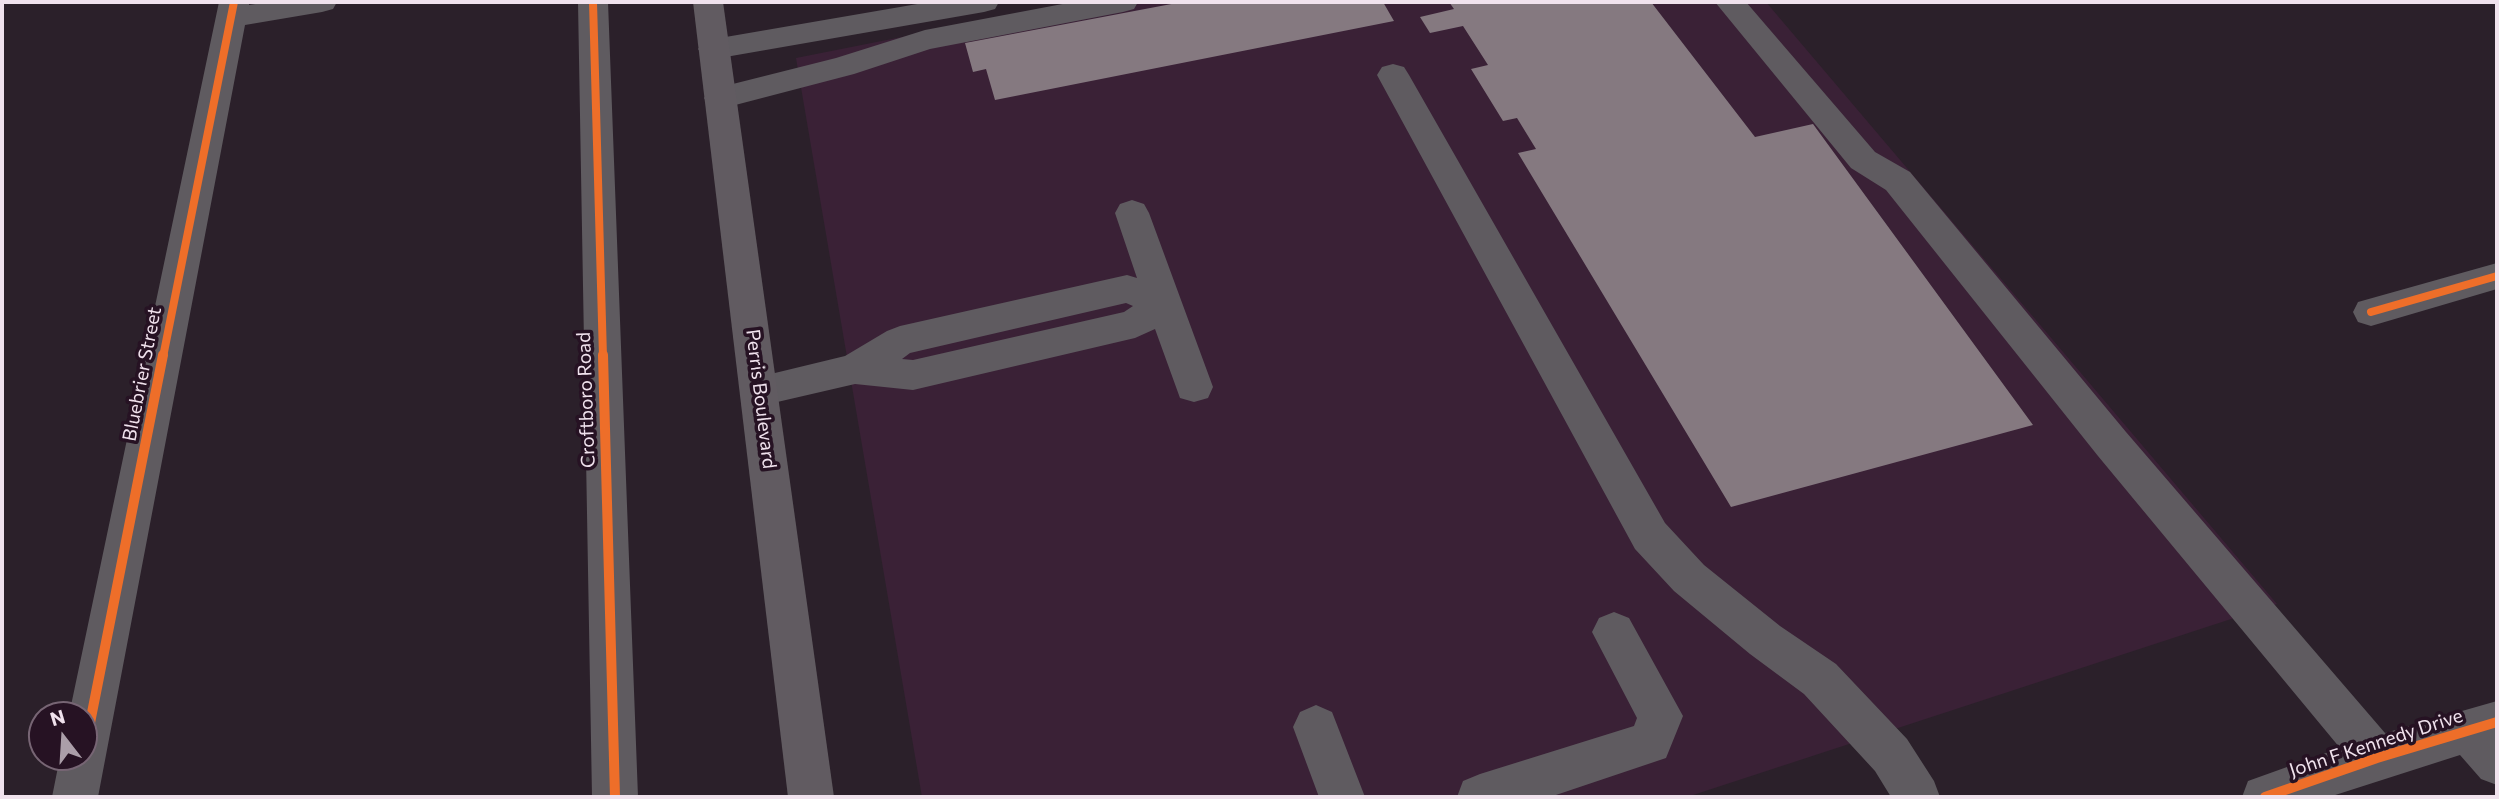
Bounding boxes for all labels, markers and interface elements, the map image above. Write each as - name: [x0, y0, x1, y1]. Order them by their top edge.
- street label: Bluebrier Street: [118, 305, 166, 443]
- street label: Perris Boulevard: [741, 328, 781, 470]
- street label: Croftboro Road: [572, 332, 600, 468]
- north arrow: [28, 701, 98, 771]
- text: N: [47, 704, 67, 730]
- street label: John F Kennedy Drive: [2286, 704, 2466, 782]

